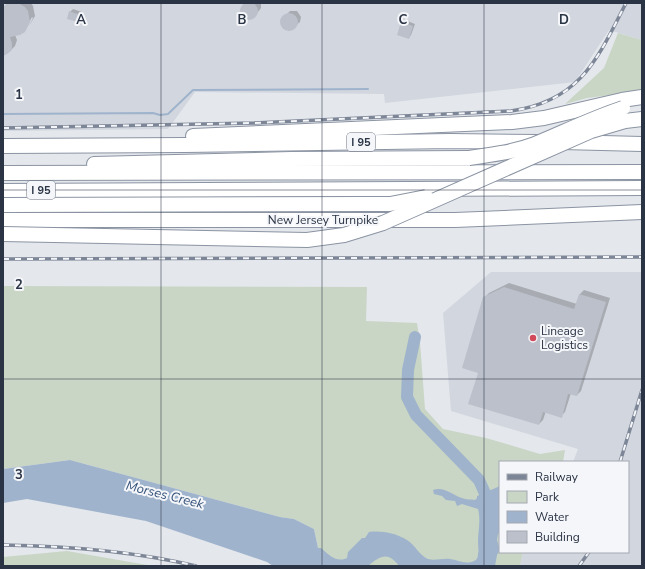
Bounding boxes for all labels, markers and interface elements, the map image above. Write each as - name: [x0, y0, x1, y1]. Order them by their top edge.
- text: A: [76, 11, 86, 29]
- text: B: [238, 11, 247, 29]
- text: C: [399, 11, 408, 29]
- text: D: [559, 11, 569, 29]
- text: 1: [15, 86, 23, 104]
- road number: I 95: [347, 133, 375, 151]
- road number: I 95: [27, 181, 55, 199]
- street label: New Jersey Turnpike: [268, 212, 378, 228]
- text: 2: [15, 276, 23, 294]
- place label: Lineage Logistics: [541, 323, 588, 353]
- marker: Lineage Logistics: [528, 333, 538, 343]
- legend: [499, 461, 629, 553]
- text: 3: [15, 466, 23, 484]
- text: Railway: [535, 469, 579, 485]
- water label: Morses Creek: [124, 477, 206, 513]
- text: Park: [535, 489, 560, 505]
- text: Water: [535, 509, 569, 525]
- text: Building: [535, 529, 580, 545]

